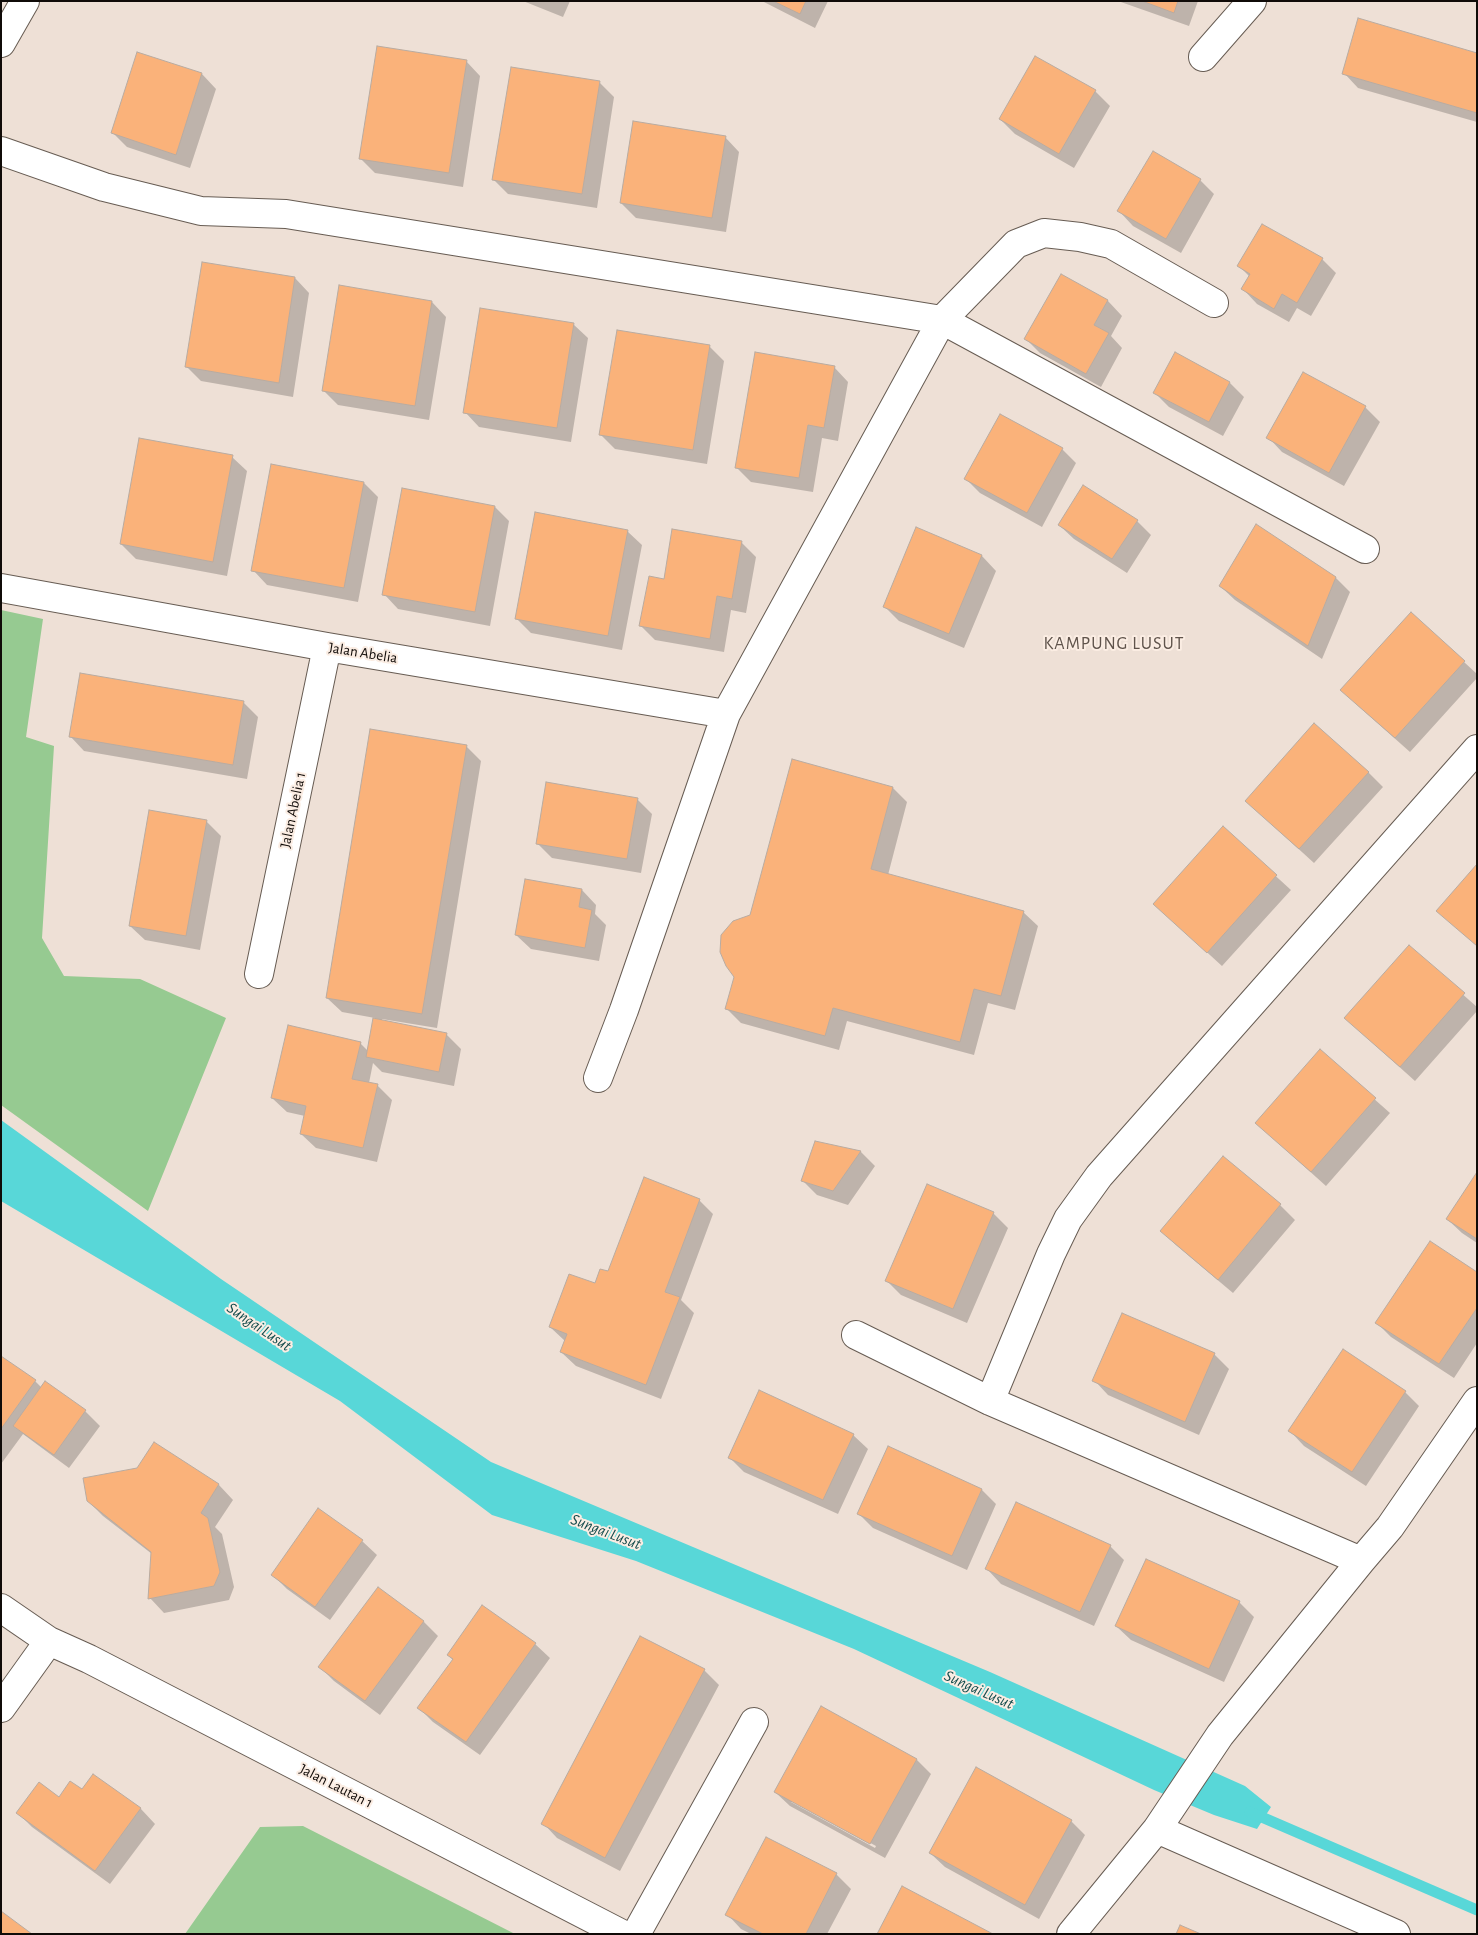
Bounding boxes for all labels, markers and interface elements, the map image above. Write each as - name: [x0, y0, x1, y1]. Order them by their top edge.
- district label: KAMPUNG LUSUT: [1042, 633, 1186, 655]
- street label: Jalan Abelia: [327, 639, 399, 667]
- street label: Jalan Abelia 1: [276, 770, 310, 850]
- water label: Sungai Lusut: [223, 1298, 295, 1356]
- water label: Sungai Lusut: [568, 1510, 644, 1554]
- water label: Sungai Lusut: [941, 1666, 1017, 1714]
- street label: Jalan Lautan 1: [296, 1760, 376, 1812]

